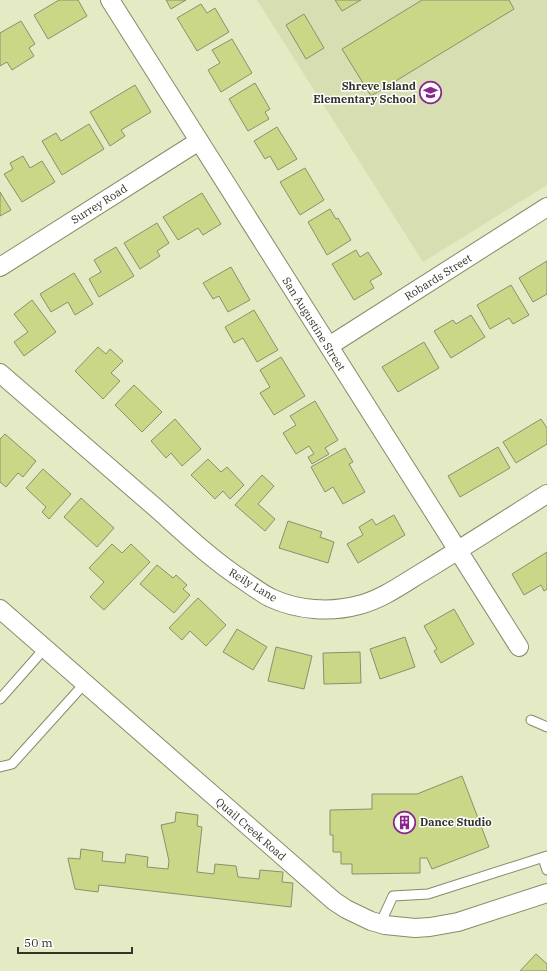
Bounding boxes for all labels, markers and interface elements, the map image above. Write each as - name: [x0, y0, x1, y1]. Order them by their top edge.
- place label: Shreve Island Elementary School: [313, 79, 416, 106]
- school or university icon: Shreve Island Elementary School: [418, 79, 444, 105]
- street label: Surrey Road: [68, 181, 130, 227]
- street label: Robards Street: [402, 251, 474, 303]
- street label: San Augustine Street: [279, 274, 349, 374]
- street label: Reily Lane: [226, 565, 280, 605]
- street label: Quail Creek Road: [213, 795, 289, 864]
- building icon: Dance Studio: [392, 809, 418, 835]
- place label: Dance Studio: [420, 815, 492, 829]
- scale bar: [18, 929, 132, 955]
- text: 50 m: [24, 935, 53, 950]

